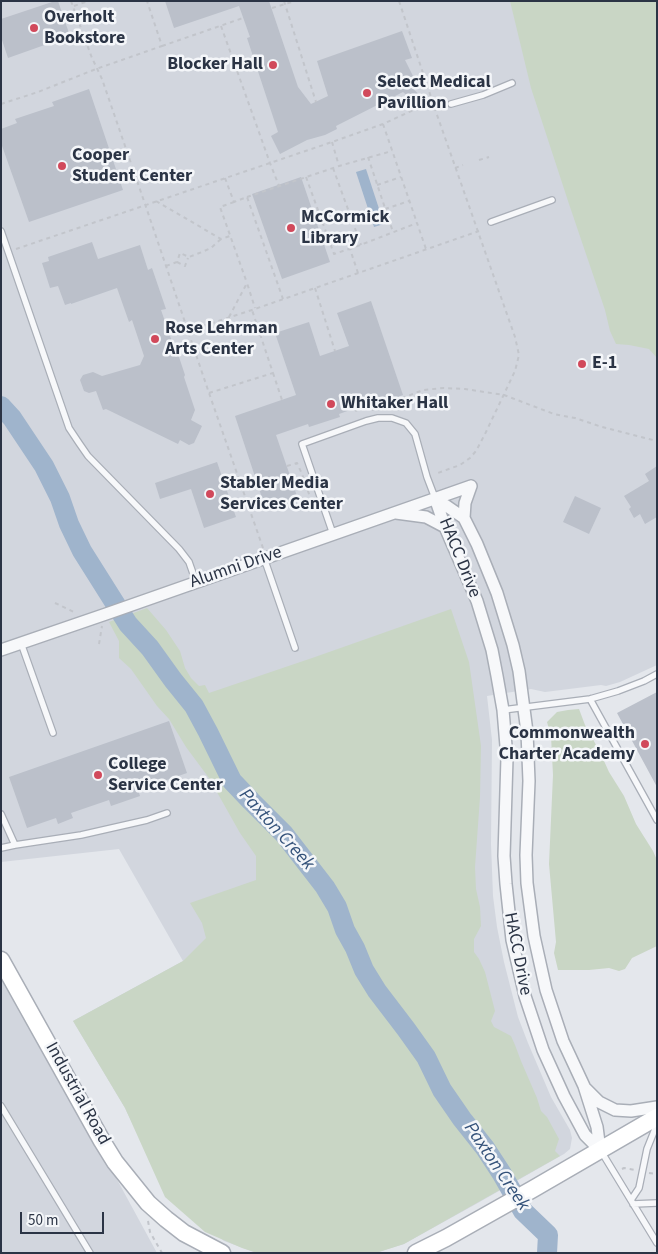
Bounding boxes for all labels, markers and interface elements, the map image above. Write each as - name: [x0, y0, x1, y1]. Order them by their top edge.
- place label: Overholt Bookstore: [44, 7, 125, 50]
- marker: Overholt Bookstore: [28, 22, 40, 34]
- place label: Blocker Hall: [167, 54, 263, 76]
- marker: Blocker Hall: [267, 59, 279, 71]
- place label: Select Medical Pavillion: [377, 72, 491, 115]
- marker: Select Medical Pavillion: [361, 87, 373, 99]
- place label: Cooper Student Center: [72, 145, 192, 188]
- marker: Cooper Student Center: [56, 160, 68, 172]
- place label: McCormick Library: [301, 207, 389, 250]
- marker: McCormick Library: [285, 222, 297, 234]
- place label: Rose Lehrman Arts Center: [165, 318, 278, 360]
- marker: Rose Lehrman Arts Center: [149, 333, 161, 345]
- place label: E-1: [592, 353, 617, 375]
- marker: E-1: [576, 358, 588, 370]
- place label: Whitaker Hall: [341, 393, 448, 415]
- marker: Whitaker Hall: [325, 398, 337, 410]
- place label: Stabler Media Services Center: [220, 473, 343, 516]
- marker: Stabler Media Services Center: [204, 488, 216, 500]
- street label: HACC Drive: [433, 515, 485, 601]
- street label: Alumni Drive: [187, 542, 285, 594]
- place label: Commonwealth Charter Academy: [498, 723, 635, 766]
- marker: Commonwealth Charter Academy: [639, 738, 651, 750]
- place label: College Service Center: [108, 754, 223, 796]
- marker: College Service Center: [92, 769, 104, 781]
- water label: Paxton Creek: [233, 784, 319, 876]
- street label: HACC Drive: [498, 911, 536, 997]
- street label: Industrial Road: [40, 1039, 114, 1149]
- water label: Paxton Creek: [458, 1118, 534, 1216]
- scale bar: [22, 1202, 106, 1234]
- text: 50 m: [28, 1210, 58, 1231]

